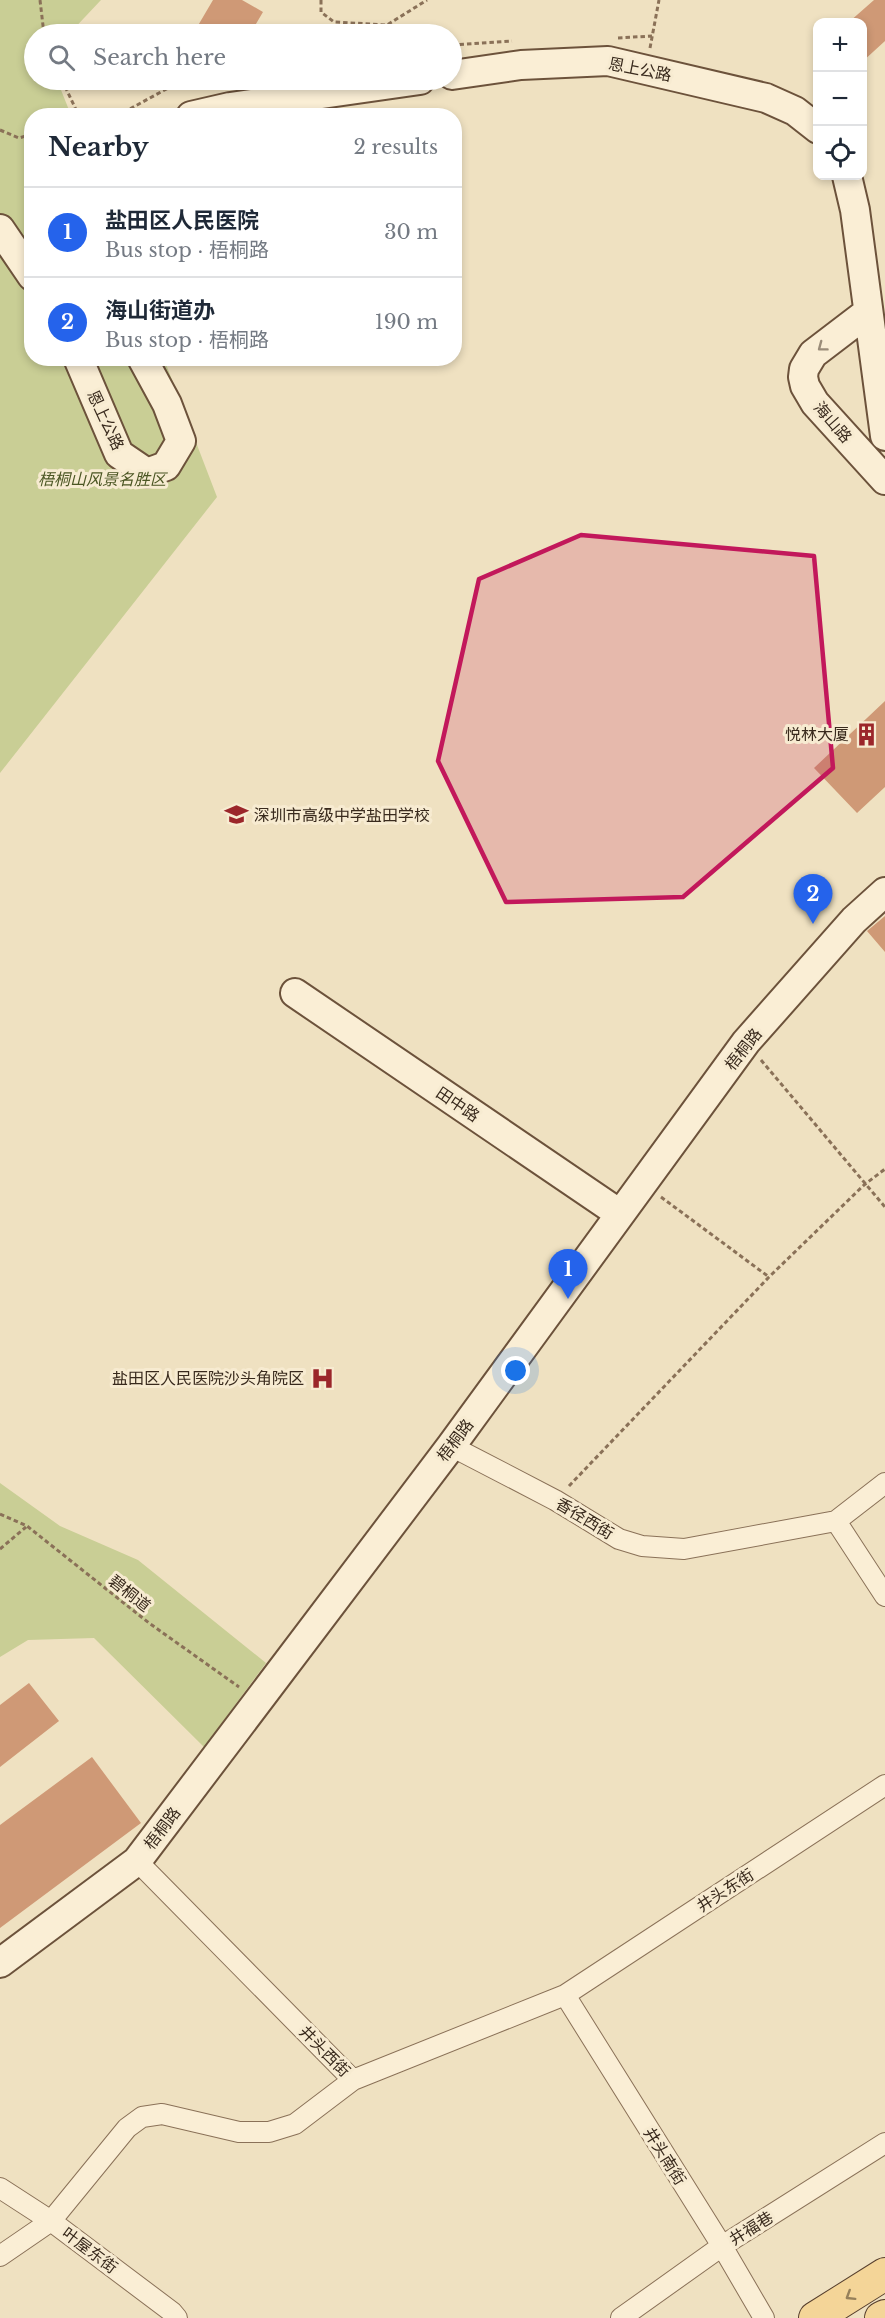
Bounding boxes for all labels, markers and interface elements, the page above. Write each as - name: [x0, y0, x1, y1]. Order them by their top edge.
- map controls: [813, 18, 867, 180]
- button: +: [813, 18, 867, 72]
- search box: [24, 24, 462, 90]
- icon: search: [45, 41, 78, 74]
- text: Search here: [93, 44, 226, 71]
- street label: 恩上公路: [607, 53, 673, 85]
- button: −: [813, 72, 867, 126]
- button: locate: [813, 126, 867, 180]
- text: Nearby: [48, 131, 149, 163]
- text: 2 results: [354, 135, 438, 159]
- text: 盐田区人民医院: [105, 207, 259, 234]
- text: 1: [63, 220, 72, 244]
- text: 30 m: [384, 220, 438, 244]
- text: Bus stop · 梧桐路: [105, 238, 269, 262]
- text: 海山街道办: [105, 297, 215, 324]
- text: 2: [61, 310, 74, 334]
- text: 190 m: [375, 310, 438, 334]
- text: Bus stop · 梧桐路: [105, 328, 269, 352]
- one-way arrow: [818, 340, 829, 351]
- street label: 恩上公路: [83, 387, 129, 453]
- street label: 海山路: [810, 397, 856, 447]
- park label: 梧桐山风景名胜区: [38, 469, 168, 489]
- building icon: 悦林大厦: [854, 721, 880, 747]
- place label: 悦林大厦: [785, 724, 849, 744]
- school or university icon: 深圳市高级中学盐田学校: [223, 802, 249, 828]
- place label: 深圳市高级中学盐田学校: [254, 805, 430, 825]
- pin: 2: [794, 874, 832, 924]
- street label: 梧桐路: [720, 1024, 766, 1074]
- street label: 田中路: [433, 1082, 483, 1126]
- pin: 1: [548, 1250, 588, 1299]
- your location: [501, 1356, 530, 1385]
- hospital icon: 盐田区人民医院沙头角院区: [309, 1365, 335, 1391]
- place label: 盐田区人民医院沙头角院区: [112, 1368, 304, 1388]
- street label: 梧桐路: [433, 1415, 477, 1465]
- street label: 香径西街: [552, 1493, 618, 1543]
- street label: 碧桐道: [105, 1570, 155, 1616]
- street label: 梧桐路: [140, 1803, 184, 1853]
- street label: 井头东街: [693, 1864, 757, 1916]
- street label: 井头西街: [295, 2021, 355, 2081]
- street label: 井头南街: [640, 2124, 690, 2188]
- street label: 井福巷: [725, 2207, 777, 2249]
- street label: 叶屋东街: [58, 2223, 122, 2277]
- one-way arrow: [846, 2289, 856, 2301]

